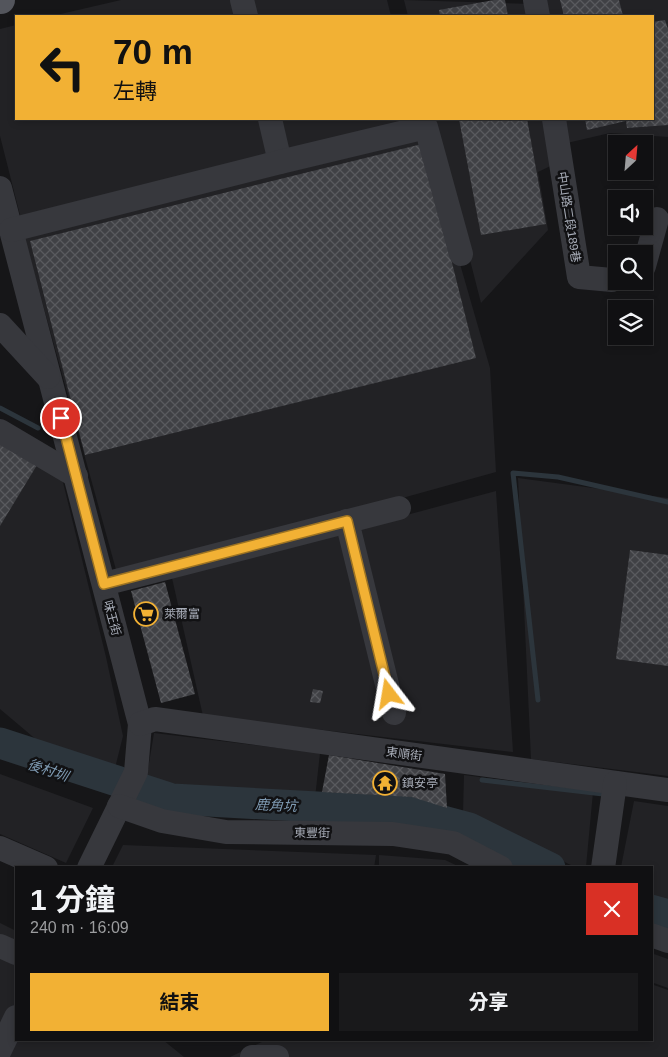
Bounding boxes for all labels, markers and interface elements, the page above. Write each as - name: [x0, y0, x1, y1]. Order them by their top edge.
- text: 70 m: [113, 32, 193, 71]
- icon: left: [30, 35, 95, 100]
- text: 左轉: [113, 79, 157, 104]
- north arrow: [608, 135, 652, 180]
- map controls: [608, 135, 653, 345]
- street label: 中山路二段189巷: [555, 170, 583, 264]
- button: sound: [608, 190, 653, 235]
- button: search: [608, 245, 653, 290]
- button: layers: [608, 300, 653, 345]
- pin: [40, 397, 82, 439]
- icon: arrive: [47, 404, 75, 432]
- street label: 味王街: [101, 599, 123, 637]
- supermarket icon: 萊爾富: [133, 601, 159, 627]
- place label: 萊爾富: [164, 607, 200, 621]
- position arrow: [362, 667, 414, 719]
- street label: 東順街: [385, 745, 423, 763]
- water label: 後村圳: [26, 756, 72, 785]
- temple icon: 鎮安亭: [372, 770, 398, 796]
- place label: 鎮安亭: [402, 776, 438, 790]
- water label: 鹿角坑: [255, 796, 299, 814]
- street label: 東豐街: [294, 826, 330, 840]
- text: 1 分鐘: [30, 883, 115, 916]
- button: close: [586, 883, 638, 935]
- text: 240 m · 16:09: [30, 919, 129, 936]
- button: 結束: [30, 973, 329, 1031]
- button: 分享: [339, 973, 638, 1031]

